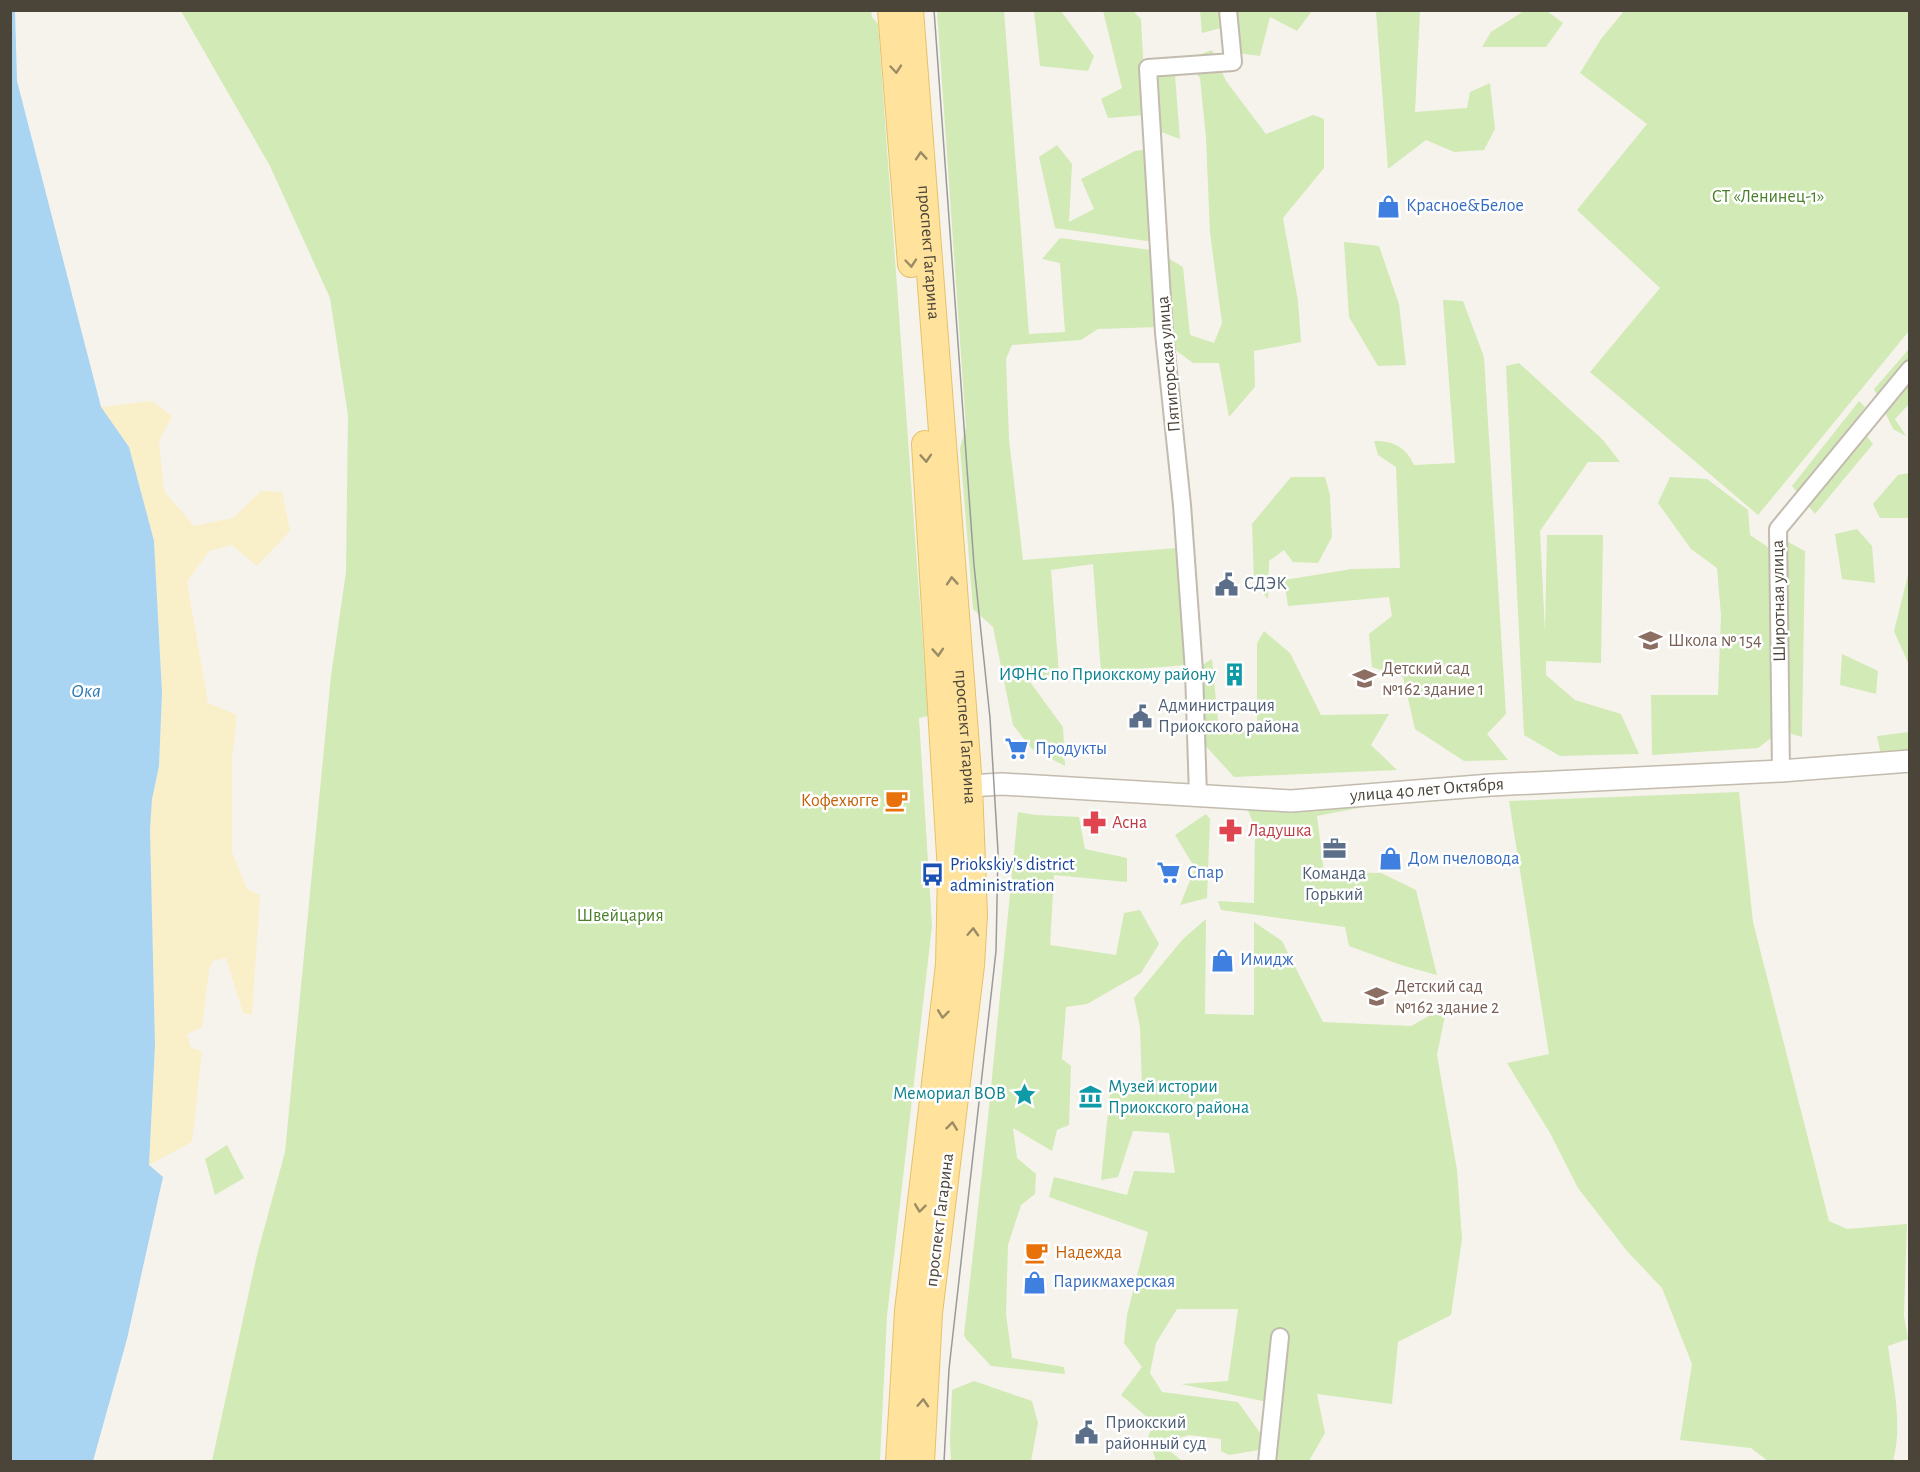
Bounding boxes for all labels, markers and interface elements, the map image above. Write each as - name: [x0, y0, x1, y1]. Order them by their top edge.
- one-way arrow: [889, 64, 902, 73]
- one-way arrow: [915, 152, 928, 161]
- street label: проспект Гагарина: [914, 184, 943, 320]
- park label: СТ «Ленинец-1»: [1712, 188, 1824, 206]
- shop icon: Красное&Белое: [1375, 193, 1401, 219]
- place label: Красное&Белое: [1406, 197, 1524, 215]
- one-way arrow: [904, 259, 917, 268]
- street label: Пятигорская улица: [1154, 295, 1184, 433]
- one-way arrow: [919, 453, 932, 462]
- street label: Широтная улица: [1769, 540, 1789, 662]
- public building icon: СДЭК: [1213, 571, 1239, 597]
- place label: СДЭК: [1244, 575, 1287, 593]
- one-way arrow: [946, 577, 959, 586]
- school or university icon: Школа № 154: [1637, 628, 1663, 654]
- place label: Школа № 154: [1668, 632, 1762, 650]
- one-way arrow: [931, 648, 944, 657]
- place label: Детский сад №162 здание 1: [1382, 660, 1484, 699]
- building icon: ИФНС по Приокскому району: [1221, 662, 1247, 688]
- place label: ИФНС по Приокскому району: [999, 666, 1216, 684]
- school or university icon: Детский сад №162 здание 1: [1351, 666, 1377, 692]
- street label: проспект Гагарина: [951, 669, 979, 804]
- water label: Ока: [71, 681, 101, 701]
- place label: Администрация Приокского района: [1158, 697, 1299, 736]
- public building icon: Администрация Приокского района: [1127, 703, 1153, 729]
- supermarket icon: Продукты: [1004, 736, 1030, 762]
- place label: Продукты: [1035, 740, 1107, 758]
- street label: улица 40 лет Октября: [1348, 775, 1504, 805]
- cafe icon: Кофехюгге: [884, 788, 910, 814]
- place label: Кофехюгге: [801, 792, 879, 810]
- pharmacy icon: Асна: [1081, 810, 1107, 836]
- place label: Асна: [1112, 814, 1147, 832]
- pharmacy icon: Ладушка: [1217, 818, 1243, 844]
- place label: Ладушка: [1248, 822, 1312, 840]
- office icon: Команда Горький: [1321, 835, 1347, 861]
- shop icon: Дом пчеловода: [1377, 846, 1403, 872]
- place label: Дом пчеловода: [1408, 850, 1519, 868]
- place label: Priokskiy's district administration: [950, 856, 1075, 895]
- supermarket icon: Спар: [1156, 860, 1182, 886]
- bus stop icon: Priokskiy's district administration: [919, 862, 945, 888]
- place label: Спар: [1187, 864, 1224, 882]
- place label: Команда Горький: [1302, 865, 1366, 904]
- park label: Швейцария: [576, 907, 664, 925]
- one-way arrow: [966, 927, 979, 936]
- shop icon: Имидж: [1209, 947, 1235, 973]
- place label: Имидж: [1240, 951, 1294, 969]
- place label: Детский сад №162 здание 2: [1395, 978, 1499, 1017]
- school or university icon: Детский сад №162 здание 2: [1364, 984, 1390, 1010]
- one-way arrow: [937, 1009, 950, 1018]
- place label: Музей истории Приокского района: [1108, 1078, 1249, 1117]
- place icon: Мемориал ВОВ: [1011, 1081, 1037, 1107]
- museum icon: Музей истории Приокского района: [1077, 1084, 1103, 1110]
- place label: Мемориал ВОВ: [893, 1085, 1006, 1103]
- one-way arrow: [945, 1121, 957, 1130]
- street label: проспект Гагарина: [923, 1152, 957, 1288]
- one-way arrow: [914, 1203, 927, 1212]
- cafe icon: Надежда: [1024, 1240, 1050, 1266]
- place label: Надежда: [1055, 1244, 1122, 1262]
- shop icon: Парикмахерская: [1022, 1269, 1048, 1295]
- place label: Парикмахерская: [1053, 1273, 1175, 1291]
- one-way arrow: [917, 1399, 930, 1408]
- place label: Приокский районный суд: [1105, 1414, 1206, 1453]
- public building icon: Приокский районный суд: [1074, 1420, 1100, 1446]

